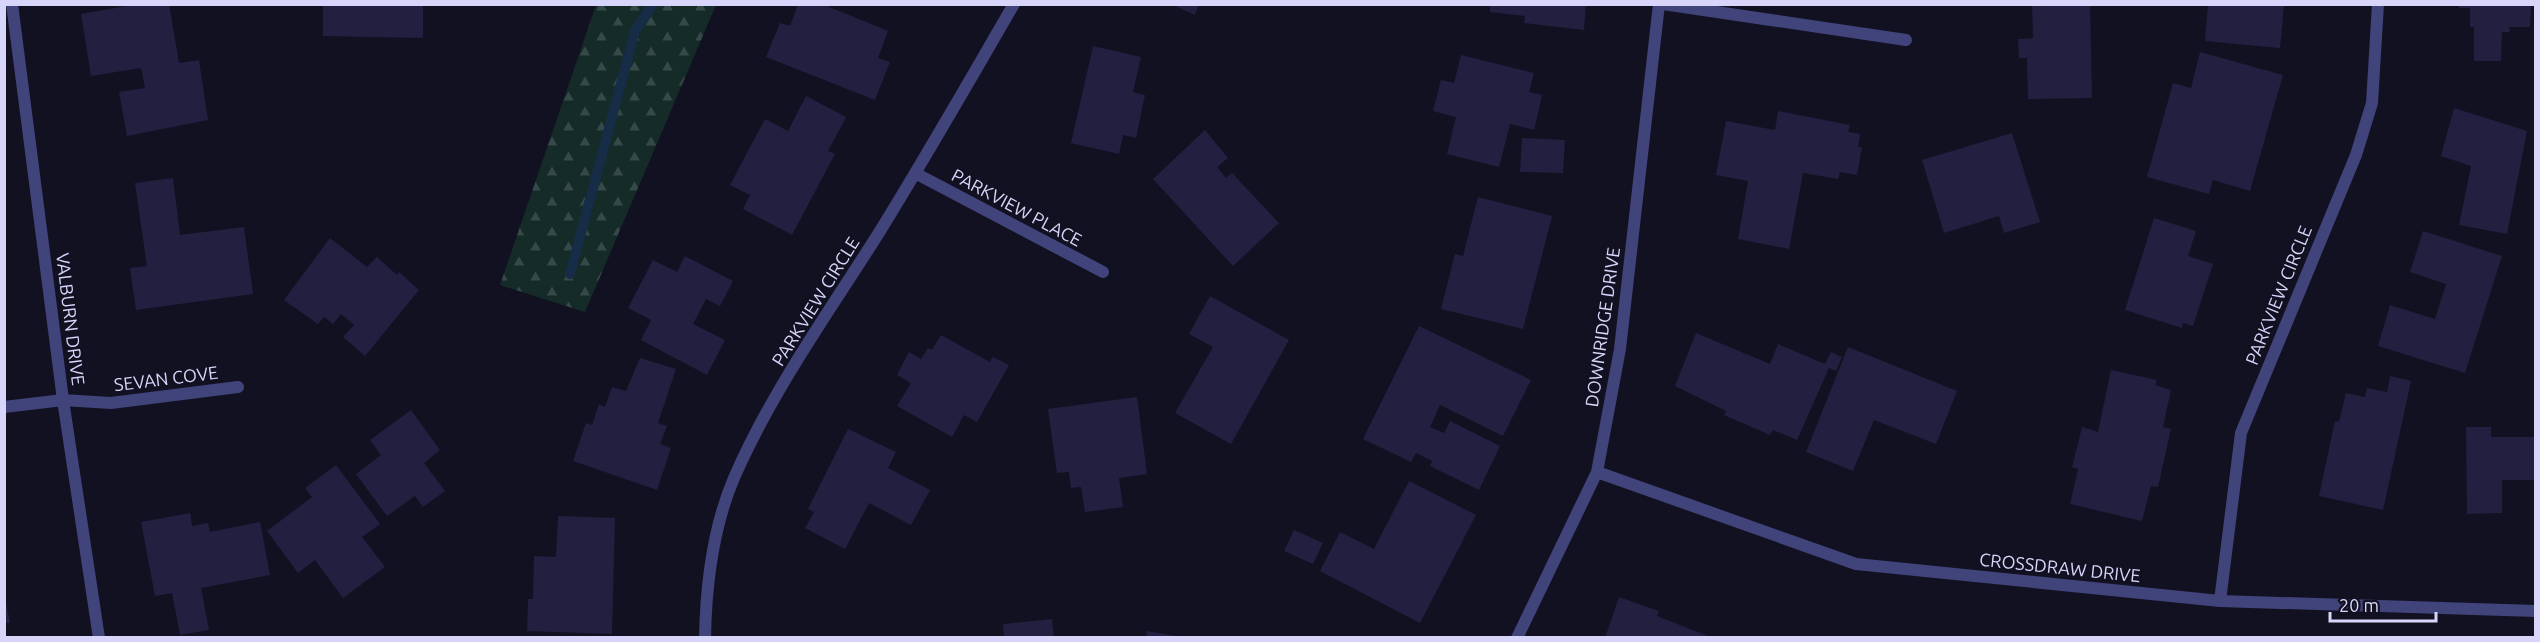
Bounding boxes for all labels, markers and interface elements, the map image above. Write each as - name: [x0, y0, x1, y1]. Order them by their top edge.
- street label: PARKVIEW PLACE: [949, 164, 1085, 250]
- street label: PARKVIEW CIRCLE: [2241, 223, 2315, 367]
- street label: PARKVIEW CIRCLE: [767, 233, 863, 369]
- street label: DOWNRIDGE DRIVE: [1581, 246, 1623, 408]
- street label: VALBURN DRIVE: [53, 252, 89, 386]
- street label: SEVAN COVE: [113, 362, 219, 394]
- street label: CROSSDRAW DRIVE: [1978, 549, 2142, 585]
- scale bar: [2330, 585, 2436, 623]
- text: 20 m: [2339, 595, 2379, 615]

